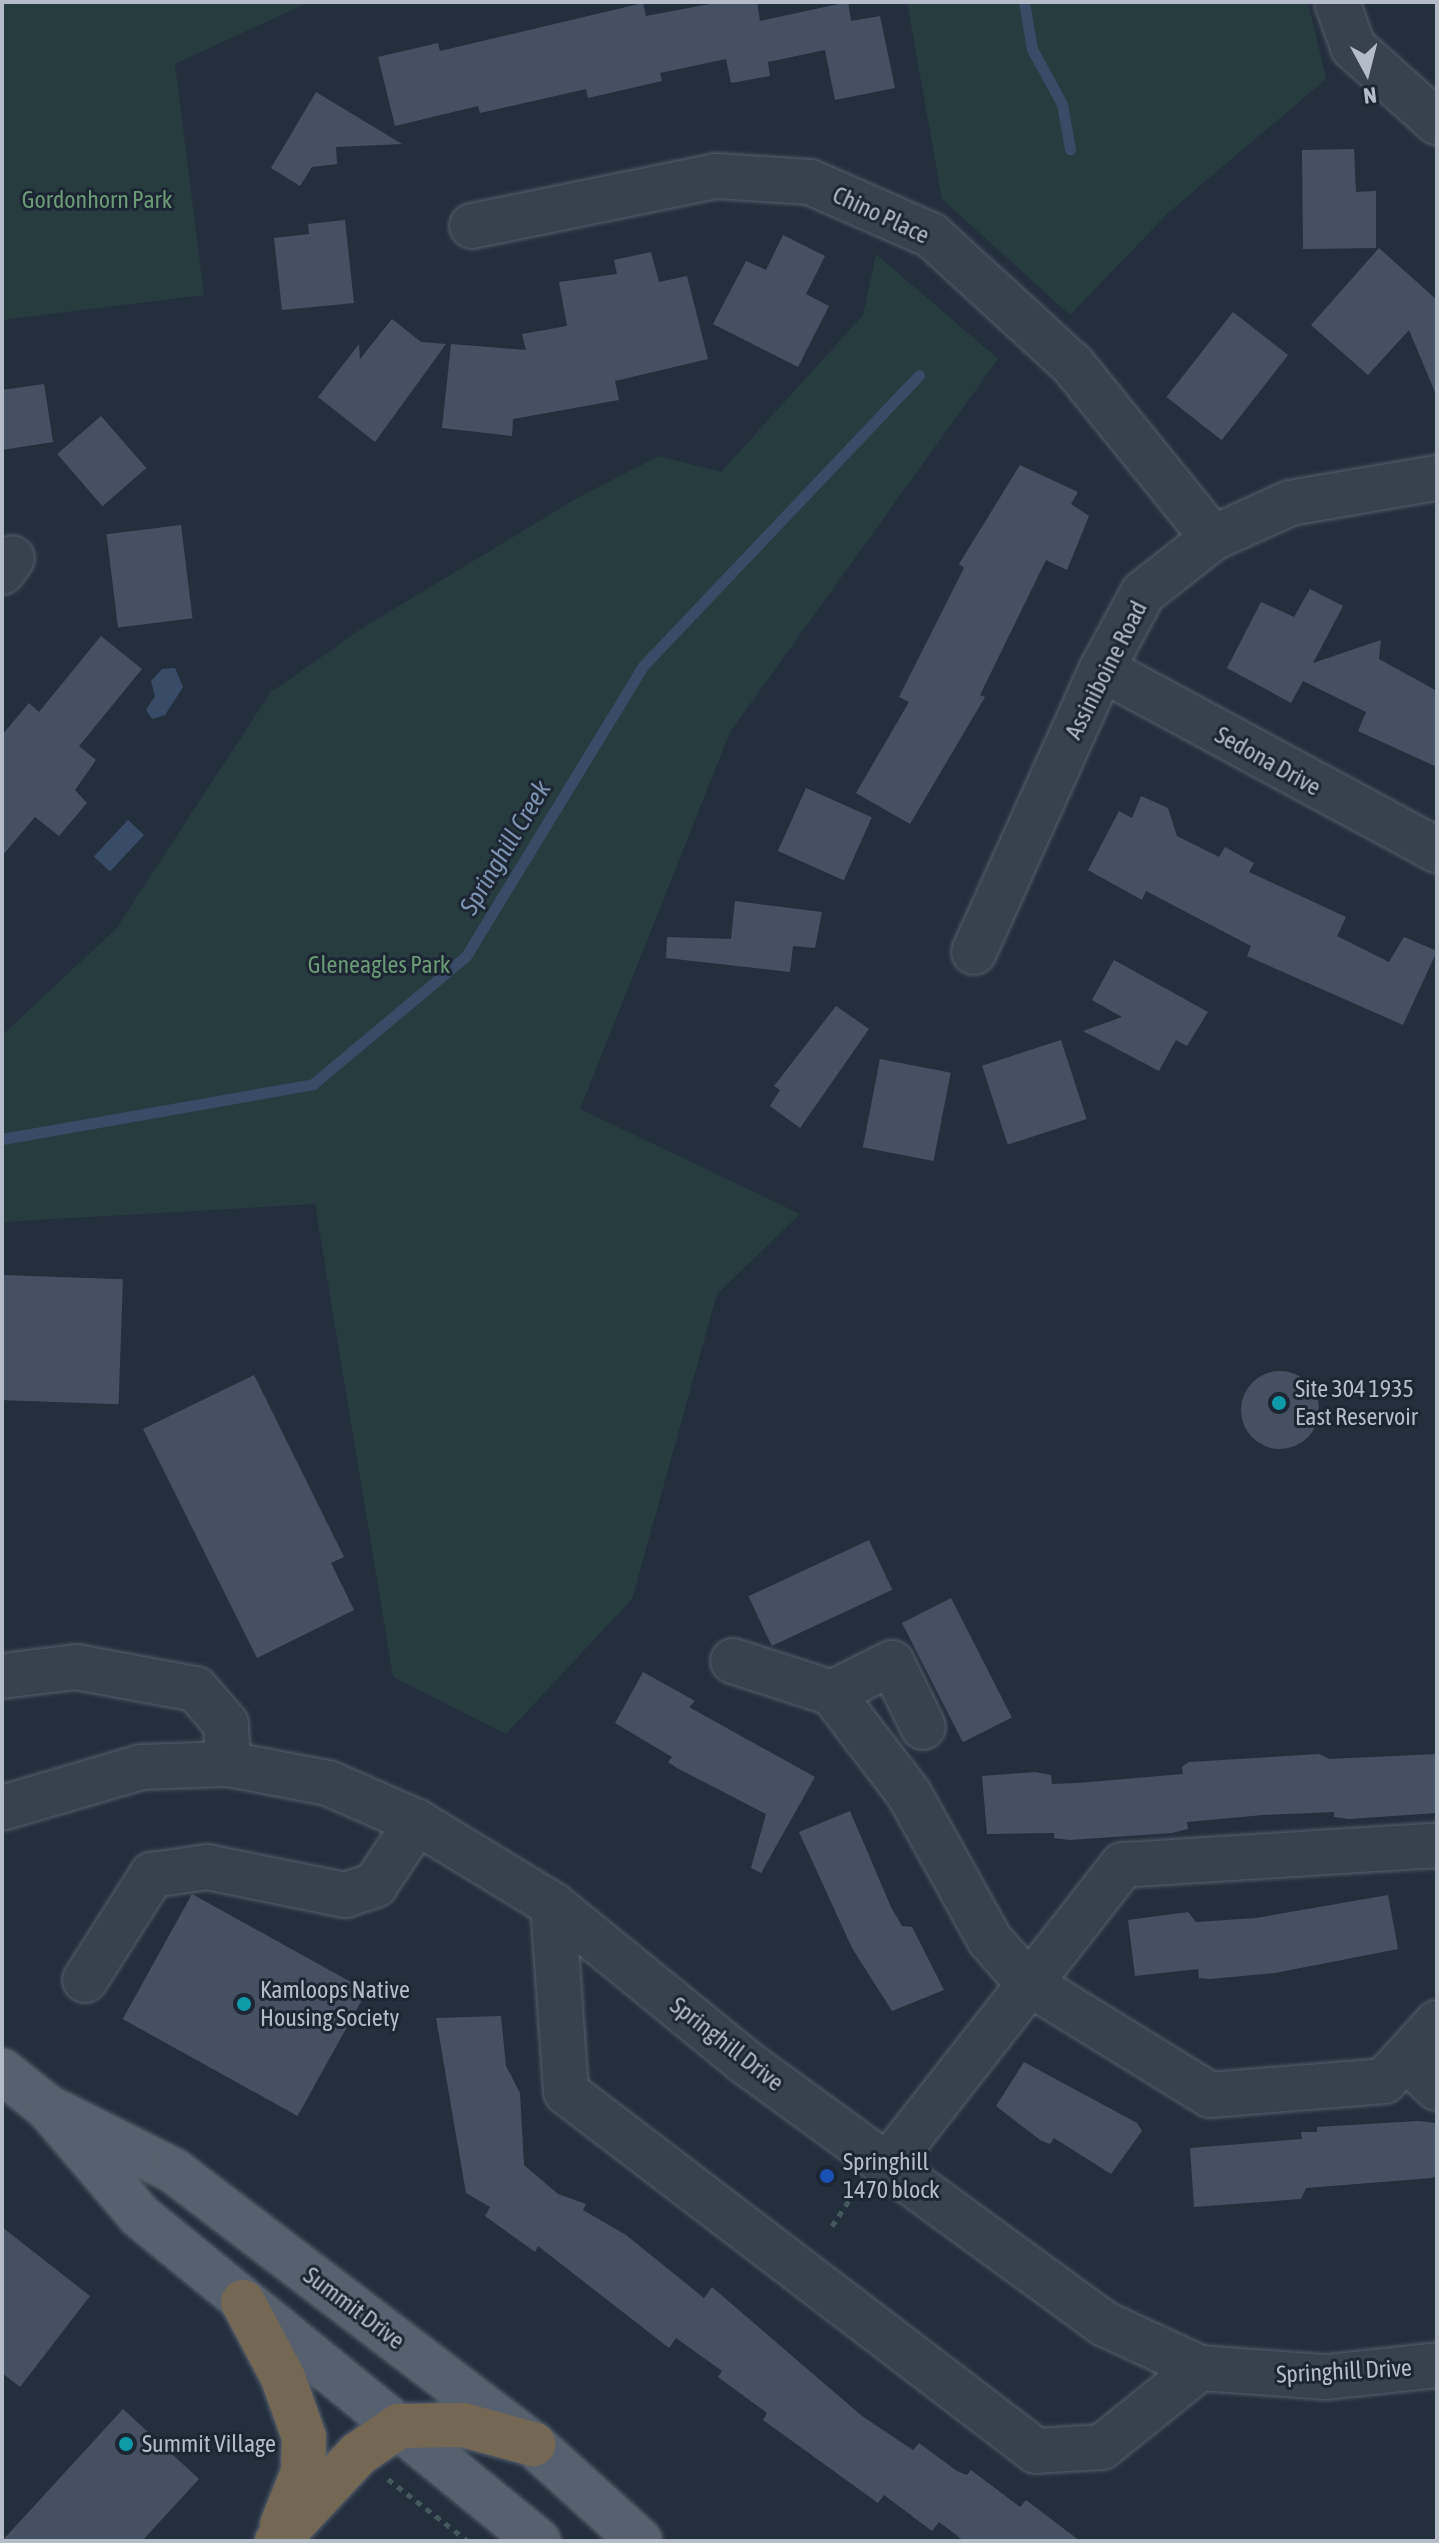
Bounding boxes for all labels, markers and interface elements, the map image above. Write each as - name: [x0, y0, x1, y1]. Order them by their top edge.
- north arrow: [1327, 32, 1407, 112]
- text: N: [1362, 82, 1378, 110]
- street label: Chino Place: [828, 180, 934, 250]
- park label: Gordonhorn Park: [22, 186, 172, 214]
- street label: Assiniboine Road: [1059, 596, 1153, 744]
- street label: Sedona Drive: [1210, 720, 1326, 802]
- water label: Springhill Creek: [454, 775, 558, 921]
- park label: Gleneagles Park: [308, 951, 450, 979]
- place label: Site 304 1935 East Reservoir: [1295, 1375, 1418, 1431]
- marker: Site 304 1935 East Reservoir: [1270, 1394, 1288, 1412]
- place label: Kamloops Native Housing Society: [260, 1976, 410, 2032]
- street label: Springhill Drive: [665, 1991, 789, 2097]
- marker: Kamloops Native Housing Society: [235, 1995, 253, 2013]
- place label: Springhill 1470 block: [843, 2148, 940, 2204]
- marker: Springhill 1470 block: [818, 2167, 836, 2185]
- street label: Summit Drive: [298, 2261, 410, 2355]
- street label: Springhill Drive: [1275, 2353, 1413, 2389]
- place label: Summit Village: [142, 2430, 276, 2458]
- marker: Summit Village: [117, 2435, 135, 2453]

